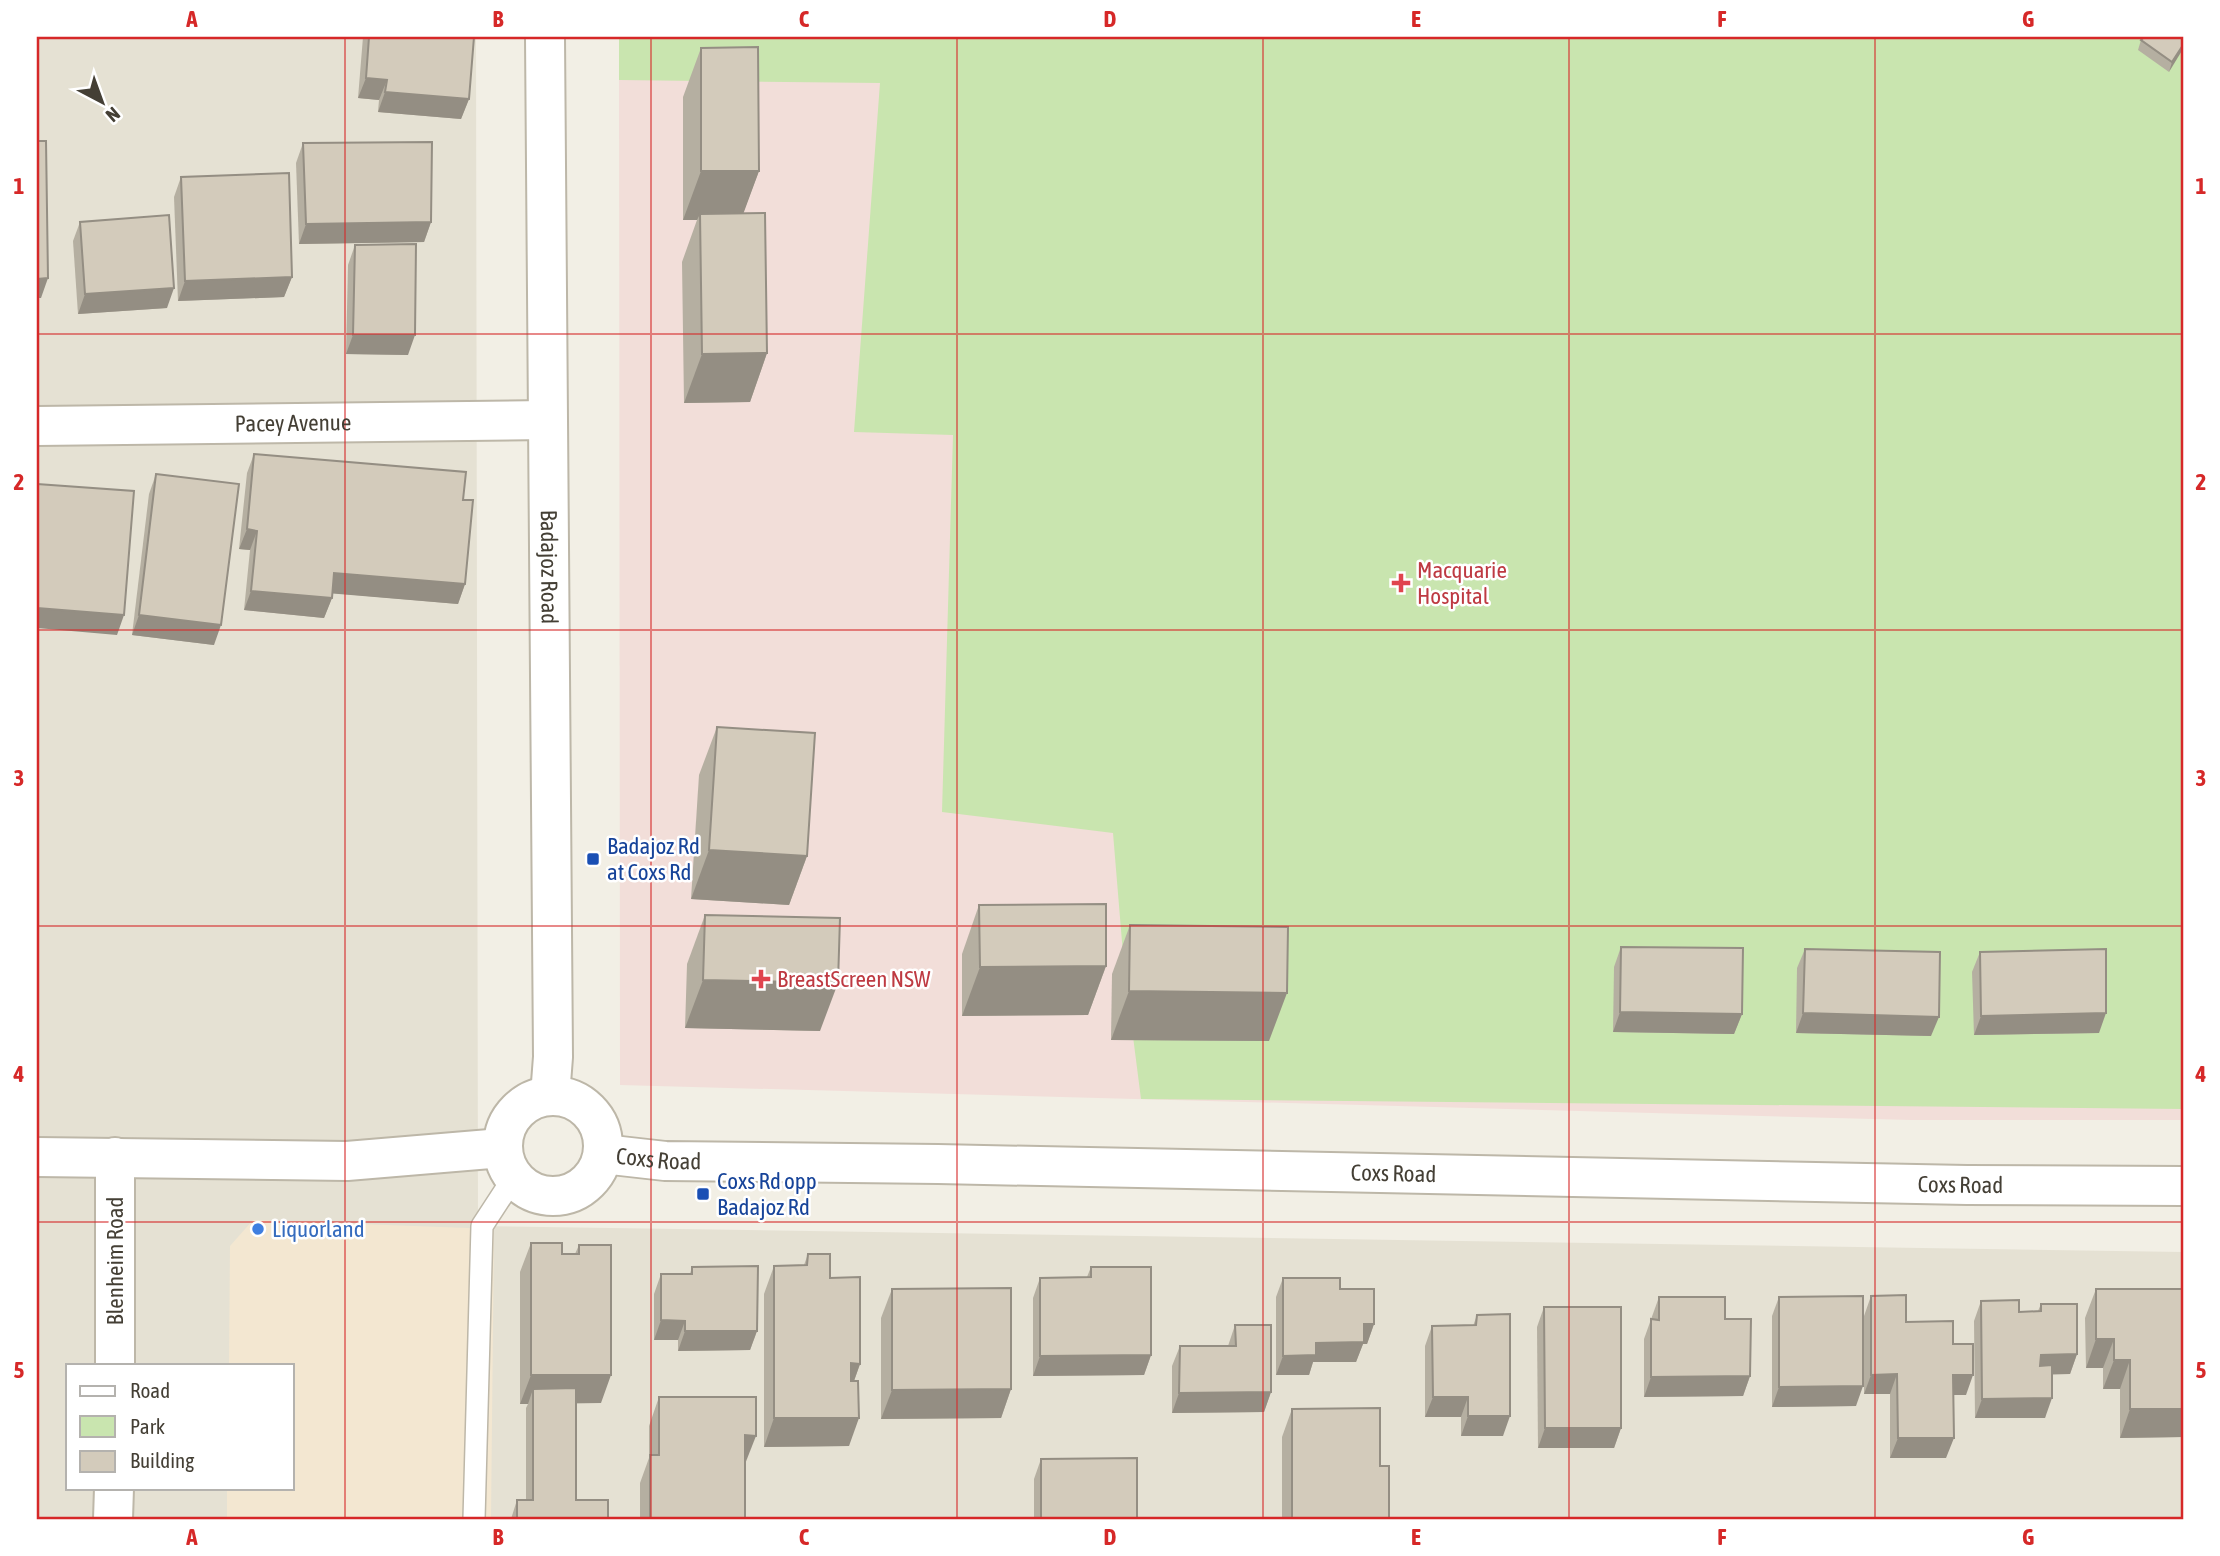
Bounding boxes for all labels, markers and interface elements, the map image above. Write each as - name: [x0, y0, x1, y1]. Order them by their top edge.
- text: A: [185, 6, 198, 32]
- text: B: [493, 6, 504, 32]
- text: C: [799, 6, 810, 32]
- text: D: [1104, 6, 1117, 32]
- text: E: [1411, 6, 1421, 32]
- text: F: [1717, 6, 1727, 32]
- text: G: [2022, 6, 2034, 32]
- north arrow: [66, 66, 136, 136]
- text: N: [102, 103, 125, 127]
- text: 1: [14, 173, 25, 199]
- text: 1: [2196, 173, 2207, 199]
- street label: Pacey Avenue: [235, 409, 351, 437]
- text: 2: [14, 469, 24, 495]
- text: 2: [2196, 469, 2206, 495]
- street label: Badajoz Road: [536, 510, 563, 624]
- place label: Macquarie Hospital: [1417, 557, 1507, 609]
- marker: Macquarie Hospital: [1391, 573, 1411, 593]
- text: 3: [14, 765, 24, 791]
- text: 3: [2196, 765, 2206, 791]
- place label: Badajoz Rd at Coxs Rd: [607, 833, 700, 885]
- marker: Badajoz Rd at Coxs Rd: [585, 851, 601, 867]
- place label: BreastScreen NSW: [777, 966, 931, 992]
- marker: BreastScreen NSW: [751, 969, 771, 989]
- text: 4: [13, 1061, 25, 1087]
- text: 4: [2195, 1061, 2207, 1087]
- street label: Coxs Road: [615, 1143, 701, 1174]
- street label: Coxs Road: [1351, 1159, 1436, 1187]
- place label: Coxs Rd opp Badajoz Rd: [717, 1168, 817, 1220]
- street label: Coxs Road: [1917, 1171, 2003, 1198]
- marker: Coxs Rd opp Badajoz Rd: [695, 1186, 711, 1202]
- street label: Blenheim Road: [102, 1197, 128, 1325]
- place label: Liquorland: [272, 1216, 365, 1242]
- marker: Liquorland: [250, 1221, 266, 1237]
- text: 5: [14, 1357, 25, 1383]
- text: 5: [2196, 1357, 2207, 1383]
- legend: [66, 1364, 294, 1490]
- text: Road: [130, 1378, 170, 1402]
- text: Park: [130, 1414, 165, 1438]
- text: Building: [130, 1448, 194, 1472]
- text: A: [185, 1524, 198, 1550]
- text: B: [493, 1524, 504, 1550]
- text: C: [799, 1524, 810, 1550]
- text: D: [1104, 1524, 1117, 1550]
- text: E: [1411, 1524, 1421, 1550]
- text: F: [1717, 1524, 1727, 1550]
- text: G: [2022, 1524, 2034, 1550]

